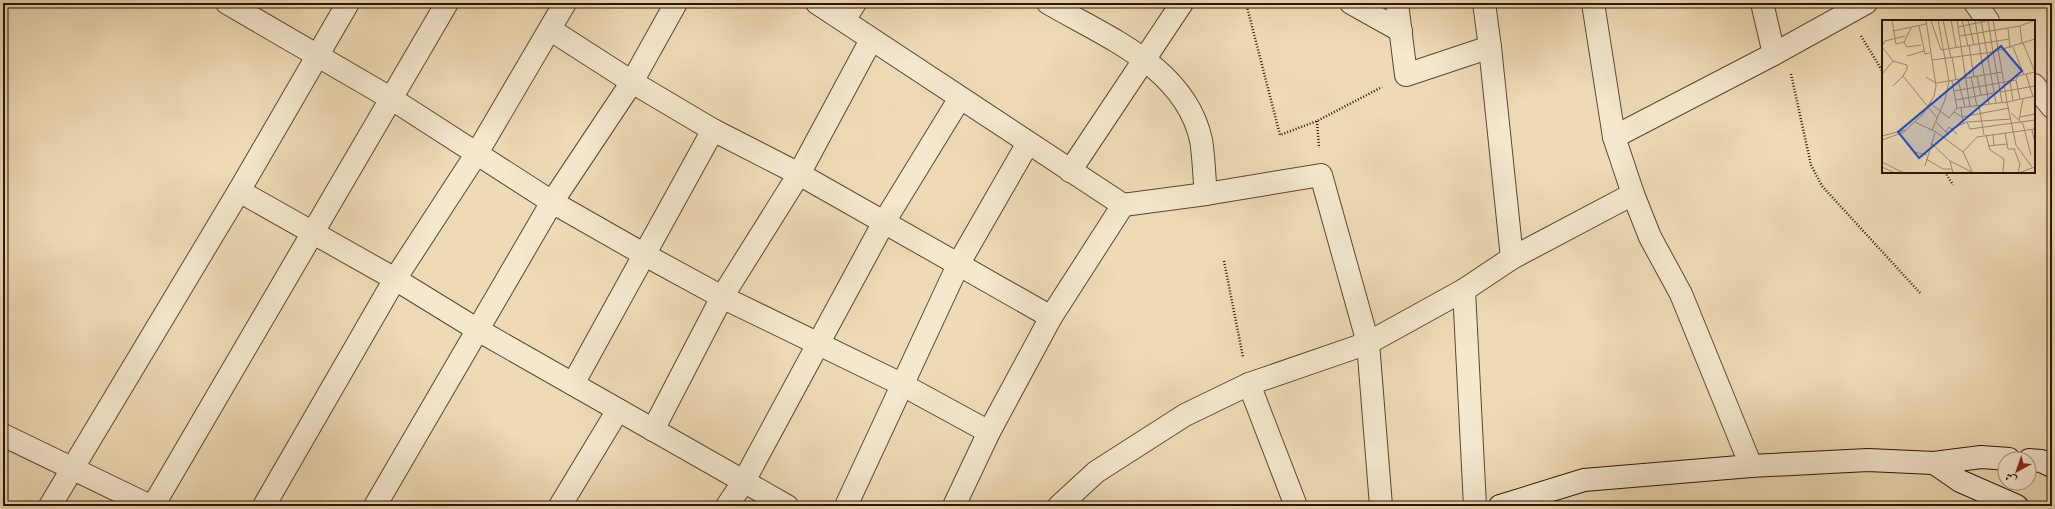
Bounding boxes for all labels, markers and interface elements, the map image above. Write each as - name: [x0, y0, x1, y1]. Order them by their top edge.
- inset map: [1882, 20, 2035, 173]
- north arrow: [1997, 451, 2037, 491]
- text: ش: [2002, 468, 2021, 488]

